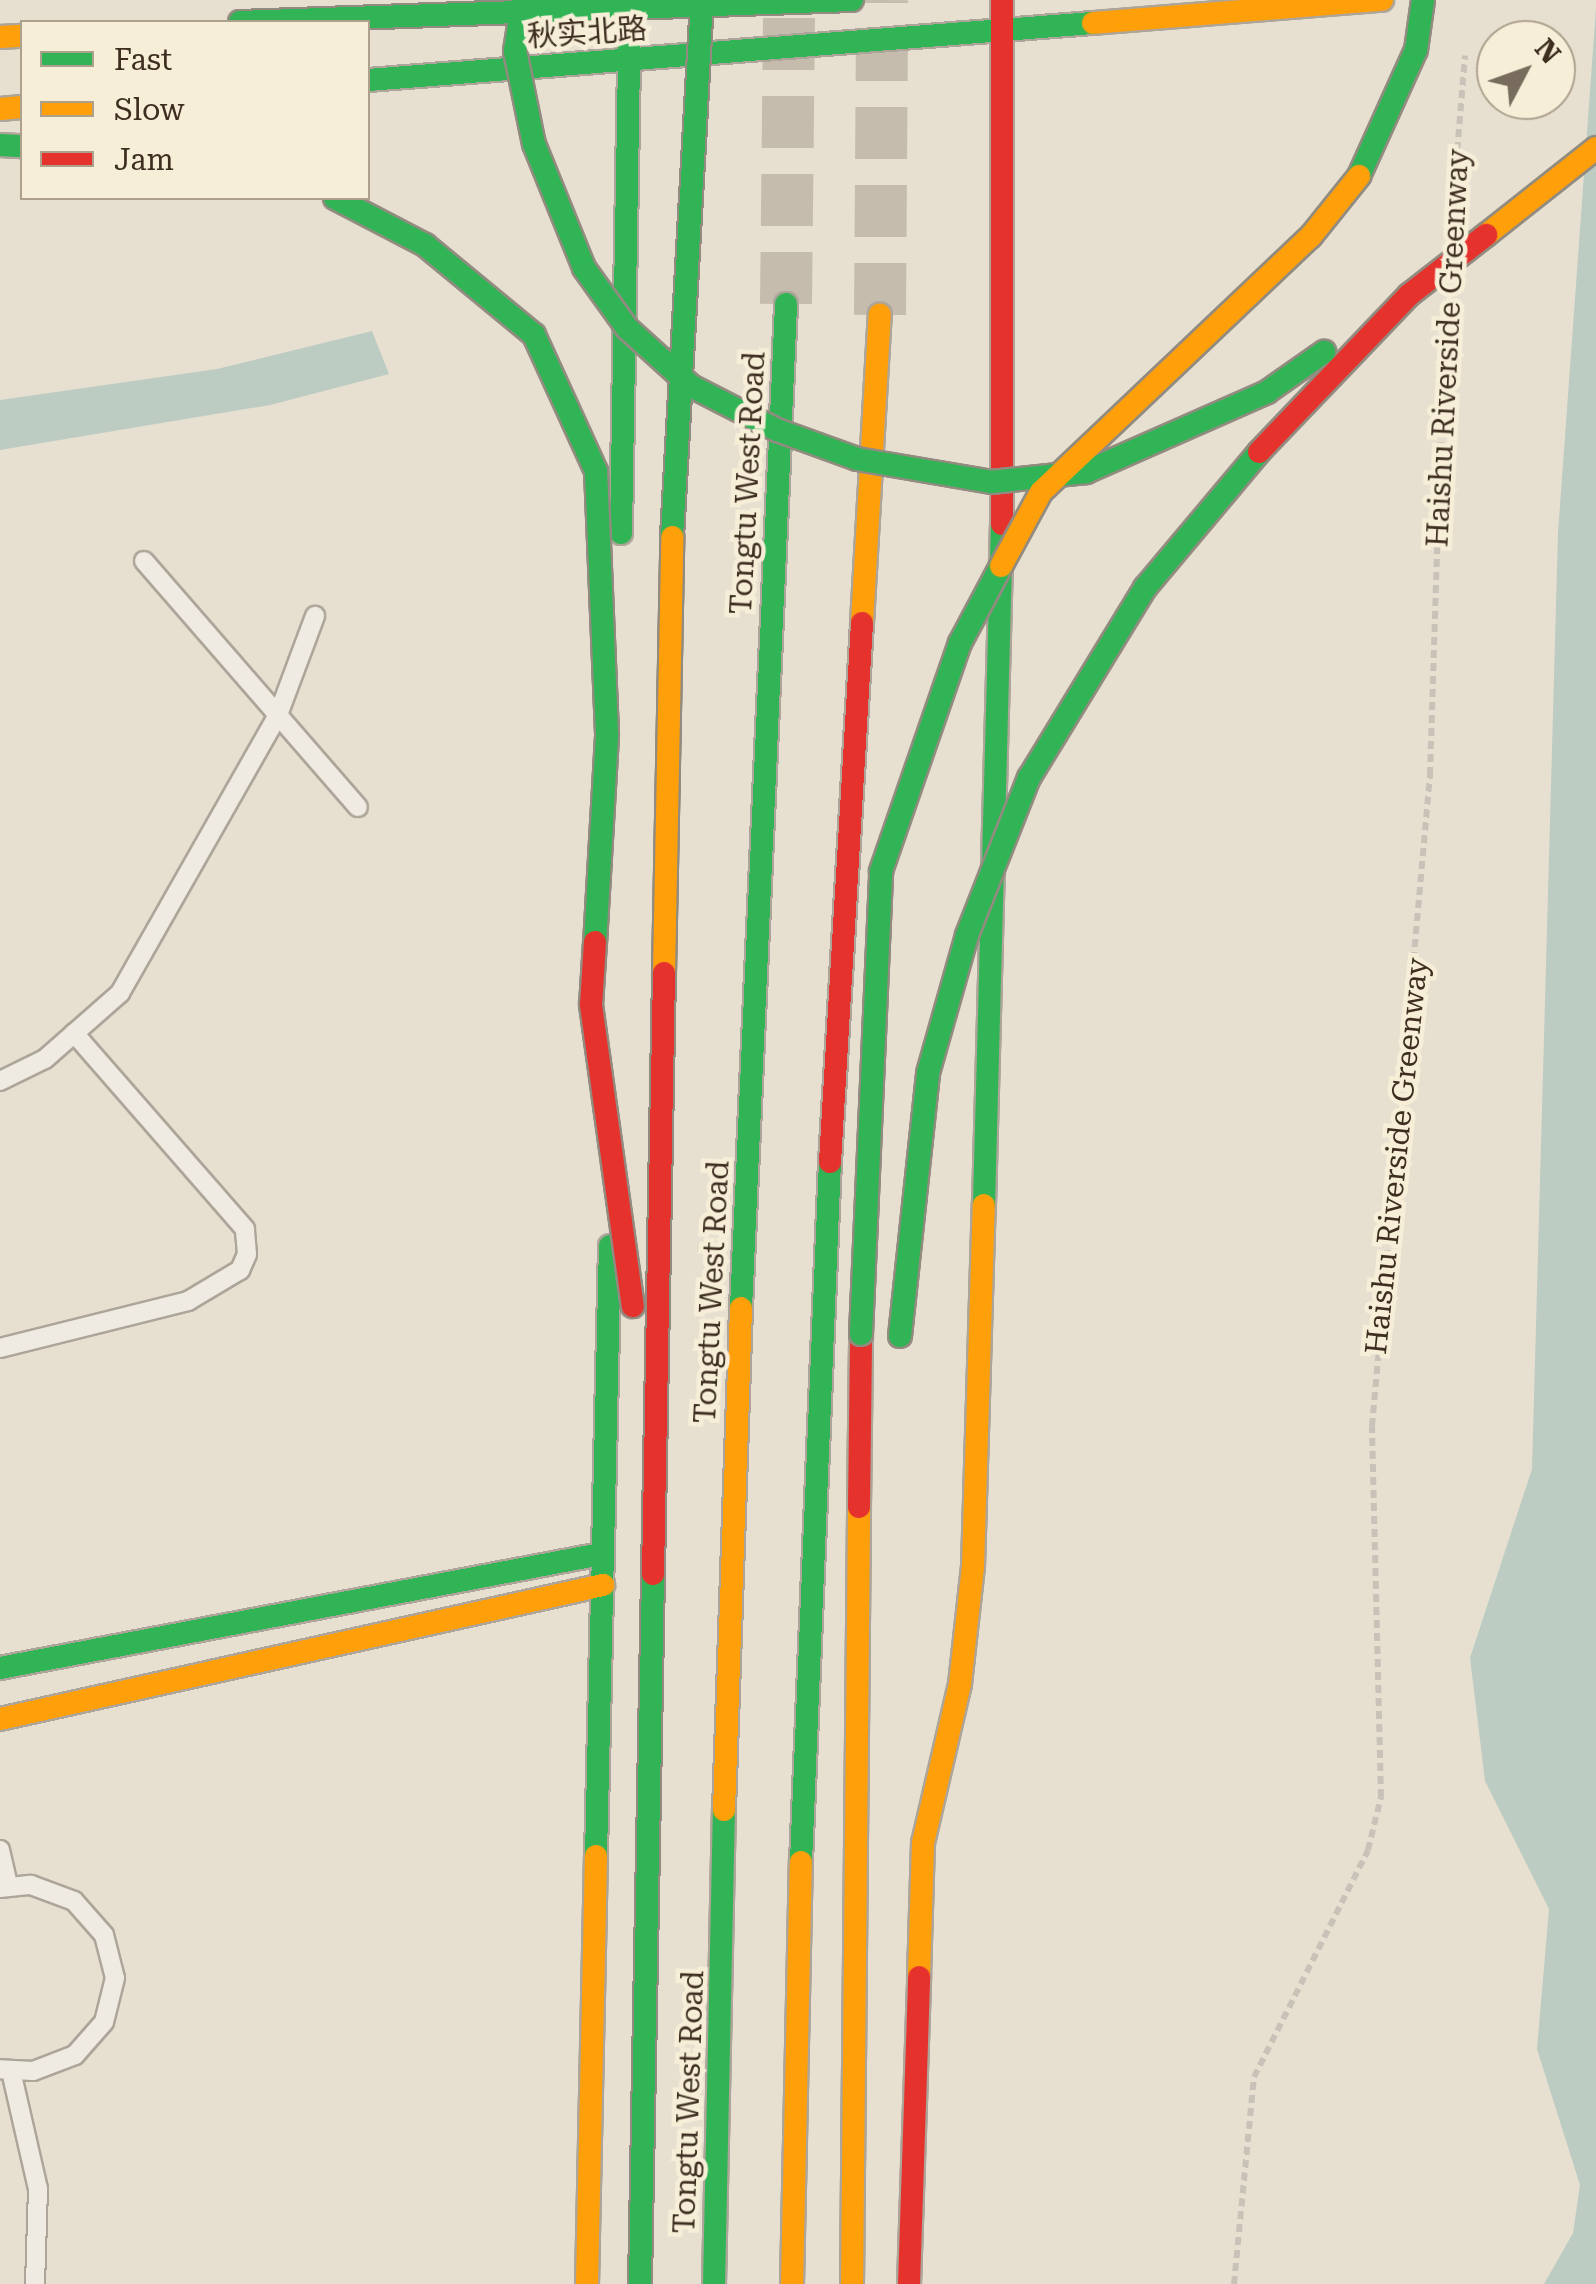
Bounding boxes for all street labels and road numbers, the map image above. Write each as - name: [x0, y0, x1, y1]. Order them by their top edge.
- street label: 秋实北路: [526, 11, 648, 55]
- street label: Haishu Riverside Greenway: [1420, 148, 1476, 548]
- street label: Tongtu West Road: [723, 351, 773, 615]
- street label: Haishu Riverside Greenway: [1358, 956, 1436, 1356]
- street label: Tongtu West Road: [687, 1160, 737, 1424]
- street label: Tongtu West Road: [666, 1970, 712, 2234]

